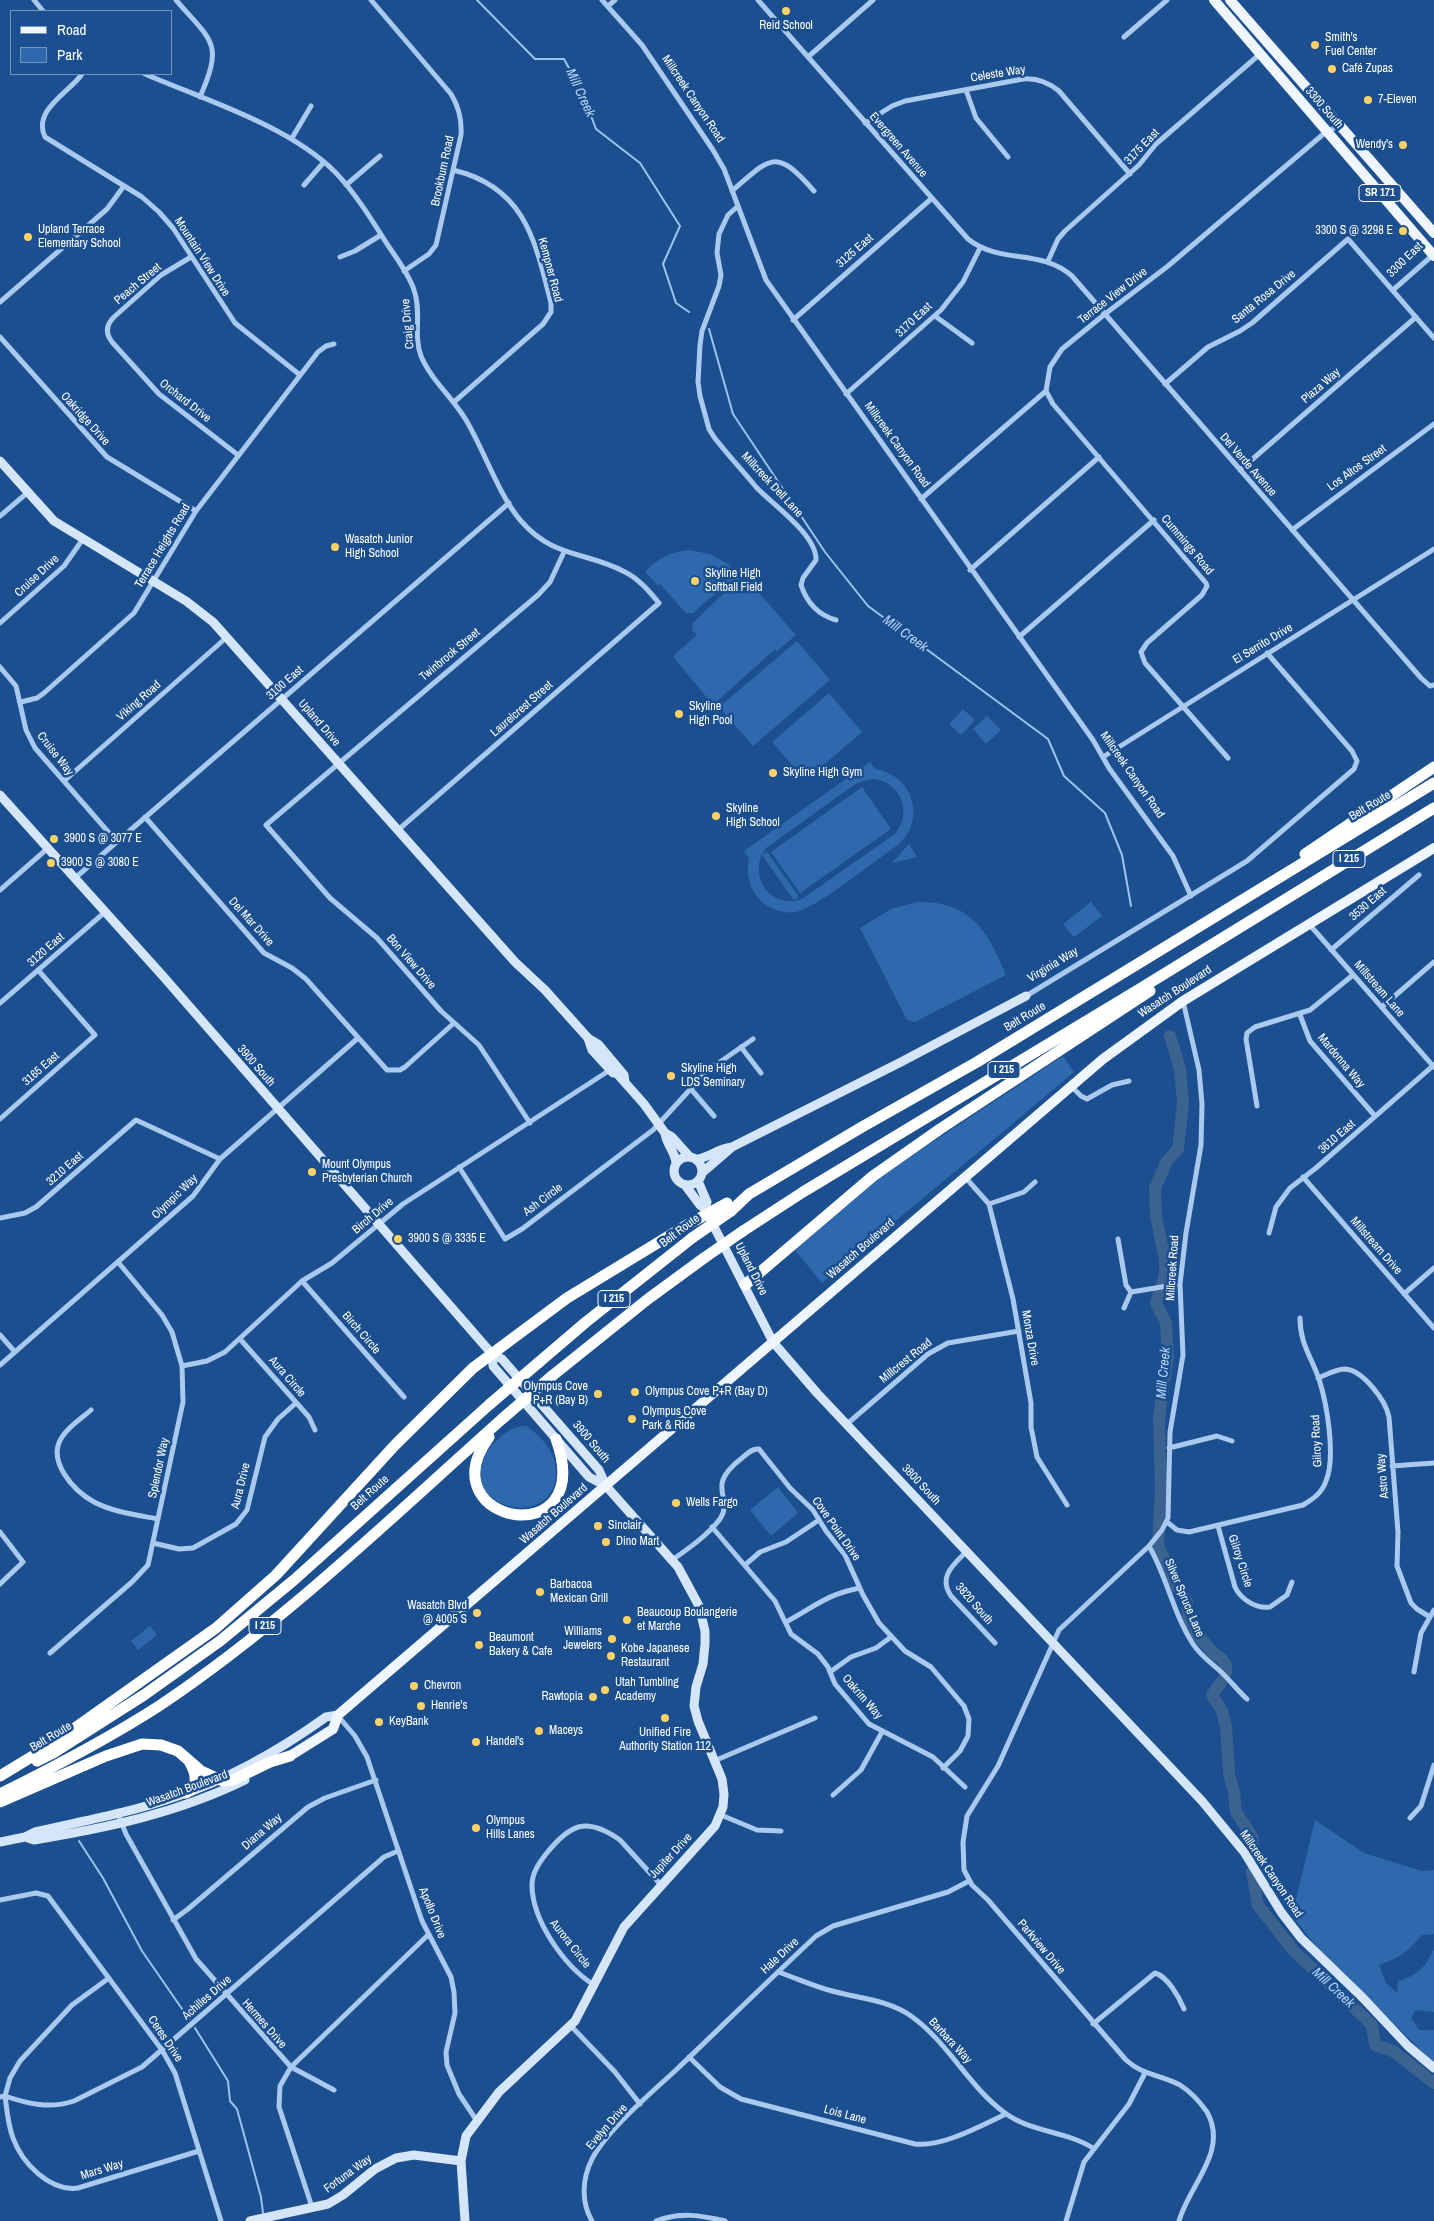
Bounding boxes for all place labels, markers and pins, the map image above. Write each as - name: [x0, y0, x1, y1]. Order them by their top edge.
- marker: Reid School: [780, 5, 792, 17]
- place label: Reid School: [759, 19, 813, 33]
- place label: Smith's Fuel Center: [1325, 31, 1376, 59]
- marker: Smith's Fuel Center: [1309, 39, 1321, 51]
- place label: Café Zupas: [1342, 62, 1393, 76]
- marker: Café Zupas: [1326, 63, 1338, 75]
- place label: 7-Eleven: [1378, 93, 1417, 107]
- marker: 7-Eleven: [1362, 94, 1374, 106]
- place label: Wendy's: [1356, 138, 1393, 152]
- marker: Wendy's: [1397, 139, 1409, 151]
- place label: Upland Terrace Elementary School: [38, 223, 121, 251]
- place label: 3300 S @ 3298 E: [1315, 224, 1393, 238]
- marker: 3300 S @ 3298 E: [1397, 225, 1409, 237]
- marker: Upland Terrace Elementary School: [22, 231, 34, 243]
- place label: Wasatch Junior High School: [345, 533, 413, 561]
- marker: Wasatch Junior High School: [329, 541, 341, 553]
- place label: Skyline High Softball Field: [705, 567, 762, 595]
- marker: Skyline High Softball Field: [689, 575, 701, 587]
- place label: Skyline High Pool: [689, 700, 732, 728]
- marker: Skyline High Pool: [673, 708, 685, 720]
- place label: Skyline High Gym: [783, 766, 862, 780]
- marker: Skyline High Gym: [767, 767, 779, 779]
- place label: Skyline High School: [726, 802, 780, 830]
- marker: Skyline High School: [710, 810, 722, 822]
- place label: 3900 S @ 3077 E: [64, 832, 142, 846]
- marker: 3900 S @ 3077 E: [48, 833, 60, 845]
- place label: 3900 S @ 3080 E: [61, 856, 139, 870]
- marker: 3900 S @ 3080 E: [45, 857, 57, 869]
- place label: Skyline High LDS Seminary: [681, 1062, 745, 1090]
- marker: Skyline High LDS Seminary: [665, 1070, 677, 1082]
- place label: Mount Olympus Presbyterian Church: [322, 1158, 412, 1186]
- marker: Mount Olympus Presbyterian Church: [306, 1166, 318, 1178]
- place label: 3900 S @ 3335 E: [408, 1232, 486, 1246]
- marker: 3900 S @ 3335 E: [392, 1233, 404, 1245]
- place label: Olympus Cove P+R (Bay B): [523, 1380, 588, 1408]
- place label: Olympus Cove P+R (Bay D): [645, 1385, 768, 1399]
- marker: Olympus Cove P+R (Bay D): [629, 1386, 641, 1398]
- marker: Olympus Cove P+R (Bay B): [592, 1388, 604, 1400]
- place label: Olympus Cove Park & Ride: [642, 1405, 707, 1433]
- marker: Olympus Cove Park & Ride: [626, 1413, 638, 1425]
- place label: Wells Fargo: [686, 1496, 738, 1510]
- marker: Wells Fargo: [670, 1497, 682, 1509]
- place label: Sinclair: [608, 1519, 641, 1533]
- marker: Sinclair: [592, 1520, 604, 1532]
- place label: Dino Mart: [616, 1535, 659, 1549]
- marker: Dino Mart: [600, 1536, 612, 1548]
- place label: Barbacoa Mexican Grill: [550, 1578, 608, 1606]
- marker: Barbacoa Mexican Grill: [534, 1586, 546, 1598]
- place label: Wasatch Blvd @ 4005 S: [407, 1599, 467, 1627]
- place label: Beaucoup Boulangerie et Marche: [637, 1606, 737, 1634]
- marker: Wasatch Blvd @ 4005 S: [471, 1607, 483, 1619]
- marker: Beaucoup Boulangerie et Marche: [621, 1614, 633, 1626]
- place label: Williams Jewelers: [563, 1625, 602, 1653]
- place label: Beaumont Bakery & Cafe: [489, 1631, 552, 1659]
- marker: Williams Jewelers: [606, 1633, 618, 1645]
- marker: Beaumont Bakery & Cafe: [473, 1639, 485, 1651]
- place label: Kobe Japanese Restaurant: [621, 1642, 689, 1670]
- marker: Kobe Japanese Restaurant: [605, 1650, 617, 1662]
- place label: Utah Tumbling Academy: [615, 1676, 679, 1704]
- place label: Chevron: [424, 1679, 461, 1693]
- marker: Chevron: [408, 1680, 420, 1692]
- marker: Utah Tumbling Academy: [599, 1684, 611, 1696]
- place label: Rawtopia: [541, 1690, 583, 1704]
- marker: Rawtopia: [587, 1691, 599, 1703]
- place label: Henrie's: [431, 1699, 467, 1713]
- marker: Henrie's: [415, 1700, 427, 1712]
- marker: Unified Fire Authority Station 112: [659, 1712, 671, 1724]
- place label: KeyBank: [389, 1715, 428, 1729]
- marker: KeyBank: [373, 1716, 385, 1728]
- place label: Maceys: [549, 1724, 583, 1738]
- marker: Maceys: [533, 1725, 545, 1737]
- place label: Unified Fire Authority Station 112: [619, 1726, 711, 1754]
- place label: Handel's: [486, 1735, 524, 1749]
- marker: Handel's: [470, 1736, 482, 1748]
- place label: Olympus Hills Lanes: [486, 1814, 535, 1842]
- marker: Olympus Hills Lanes: [470, 1822, 482, 1834]

